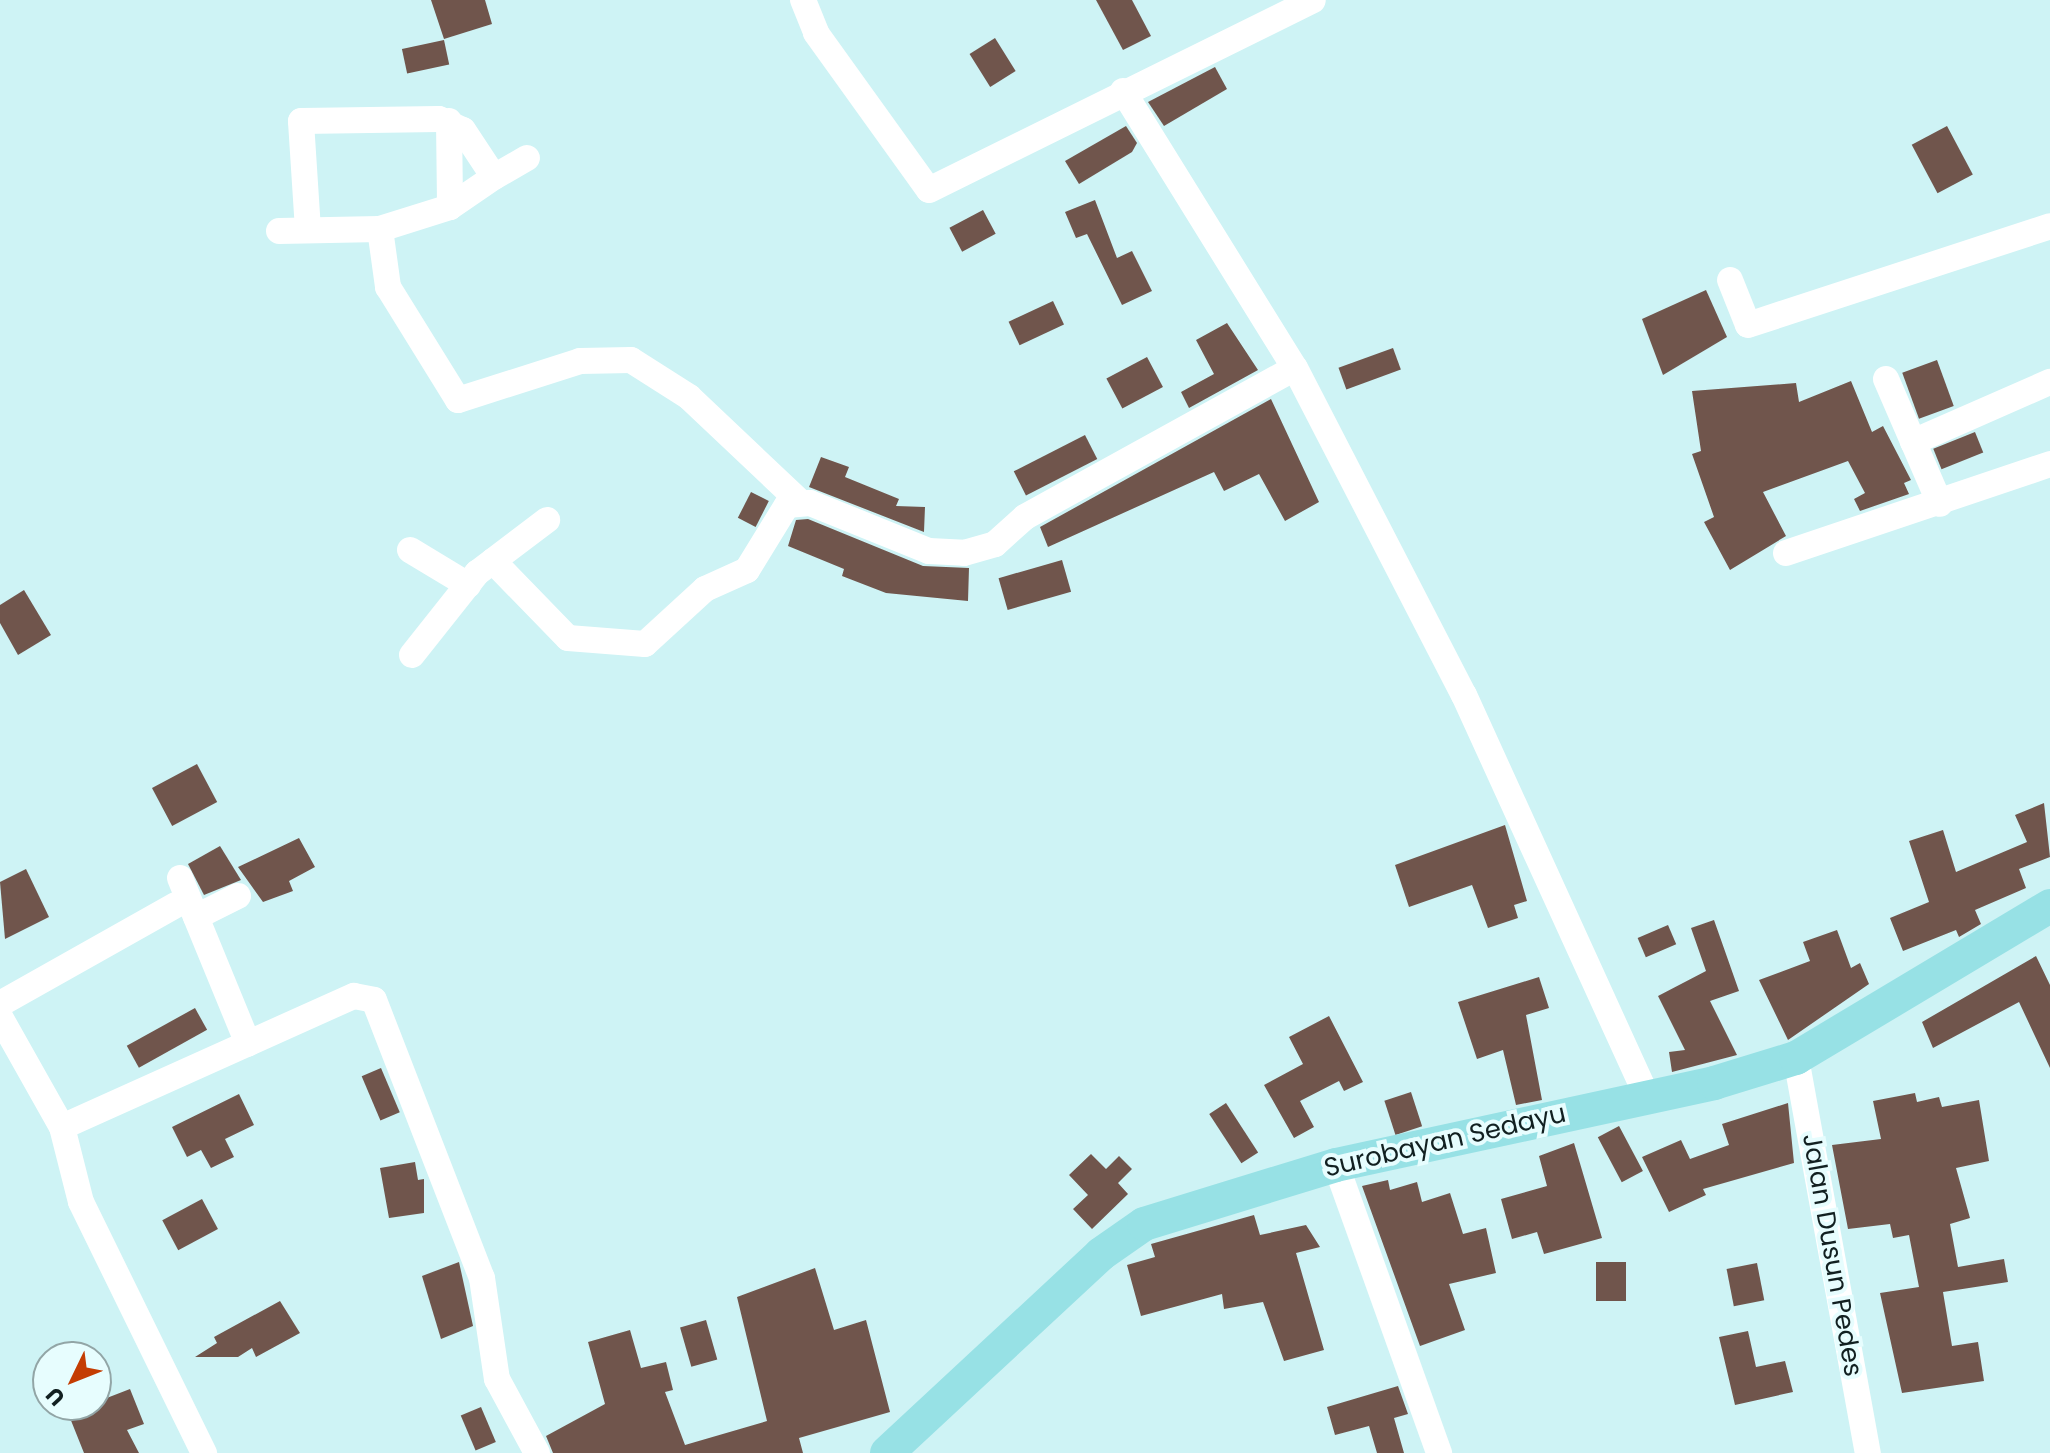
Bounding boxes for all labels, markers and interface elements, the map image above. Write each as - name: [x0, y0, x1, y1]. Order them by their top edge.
- street label: Surobayan Sedayu: [1321, 1098, 1569, 1184]
- street label: Jalan Dusun Pedes: [1795, 1131, 1869, 1379]
- north arrow: [32, 1341, 112, 1421]
- text: U: [39, 1380, 72, 1413]

